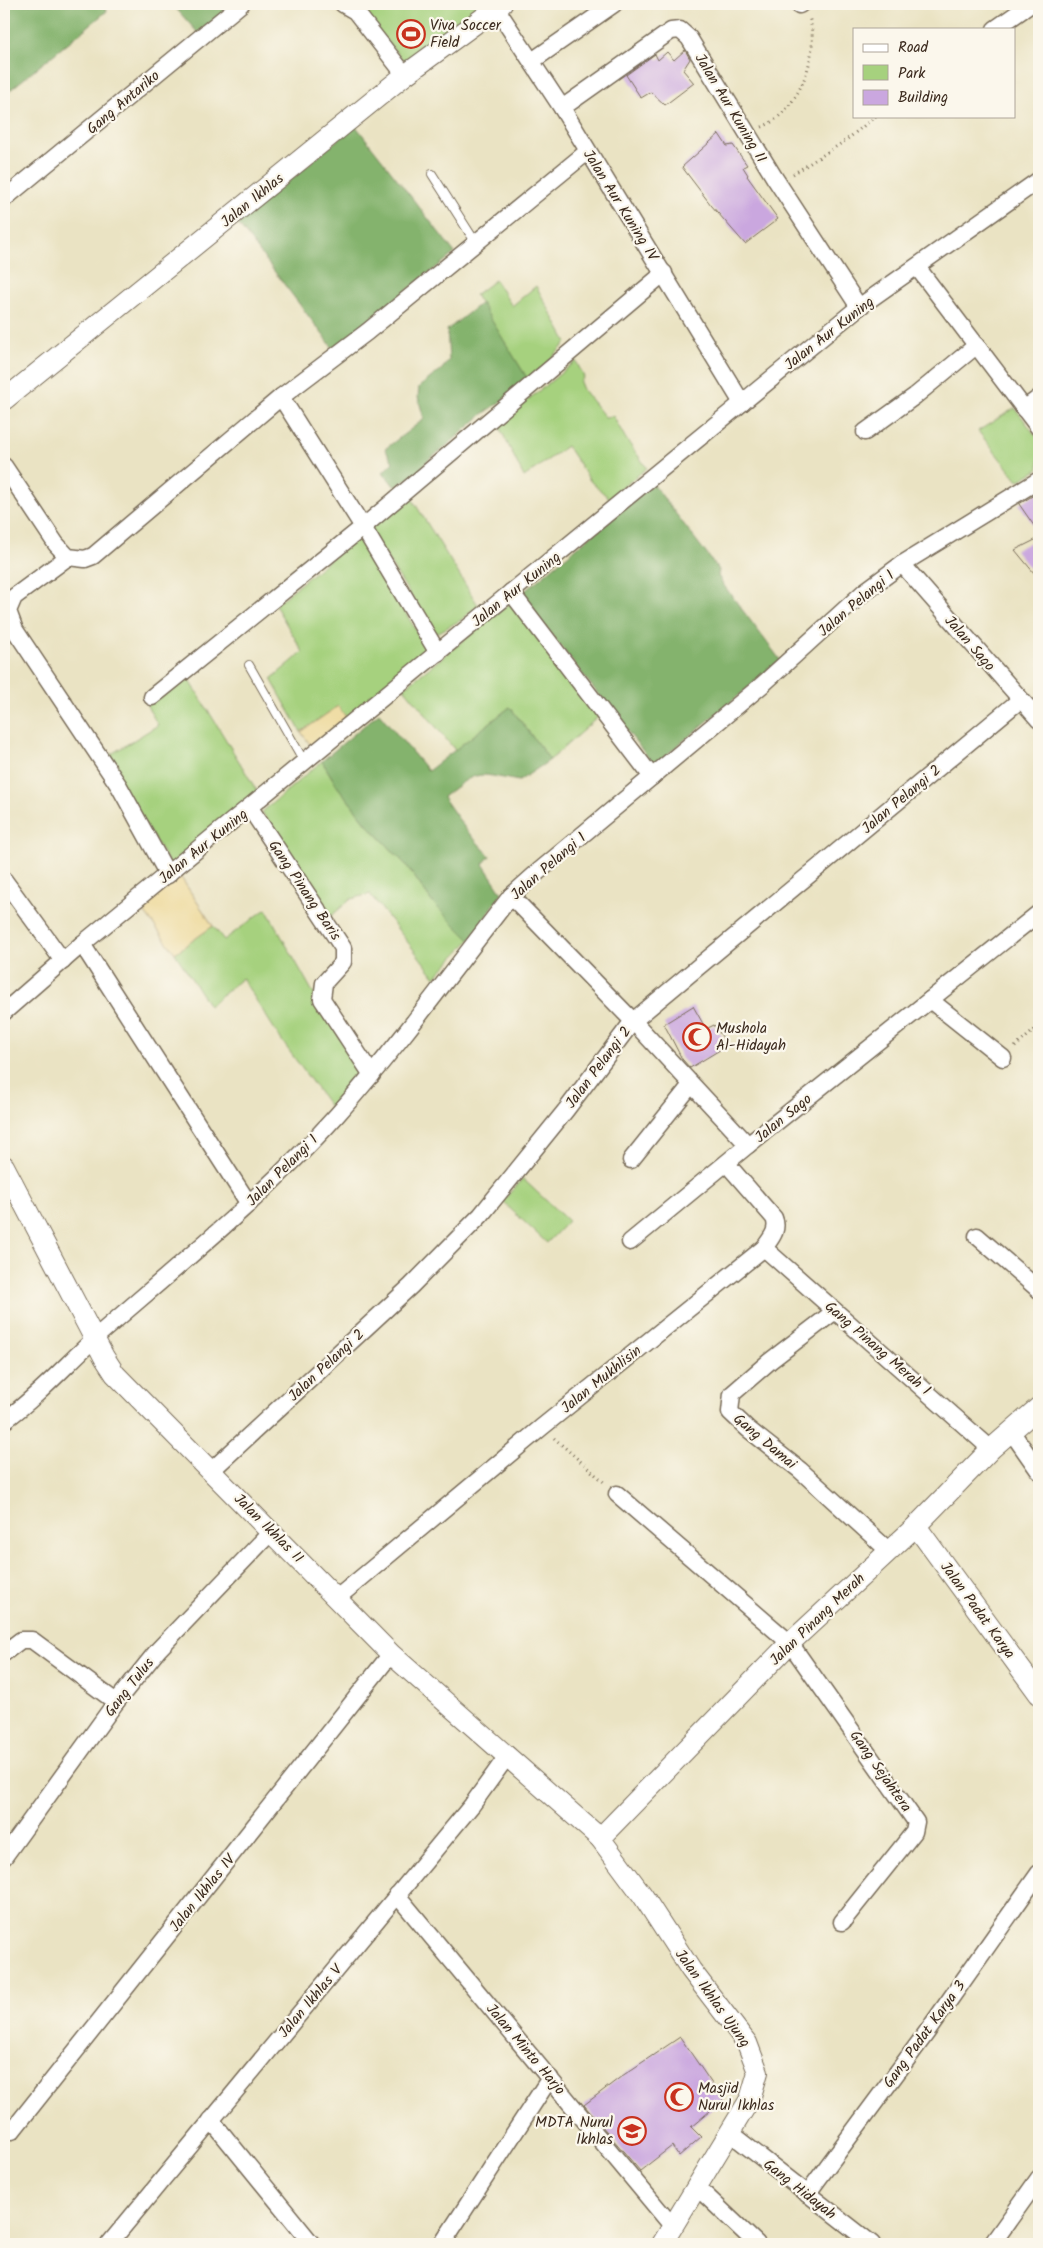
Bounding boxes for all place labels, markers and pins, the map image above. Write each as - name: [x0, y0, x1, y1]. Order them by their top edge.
- place label: Viva Soccer Field: [430, 14, 502, 55]
- sports icon: Viva Soccer Field: [396, 19, 426, 49]
- place label: Mushola Al-Hidayah: [716, 1017, 786, 1058]
- mosque icon: Mushola Al-Hidayah: [682, 1022, 712, 1052]
- place label: Masjid Nurul Ikhlas: [698, 2077, 775, 2118]
- mosque icon: Masjid Nurul Ikhlas: [664, 2082, 694, 2112]
- place label: MDTA Nurul Ikhlas: [535, 2111, 614, 2152]
- school or university icon: MDTA Nurul Ikhlas: [617, 2116, 647, 2146]

